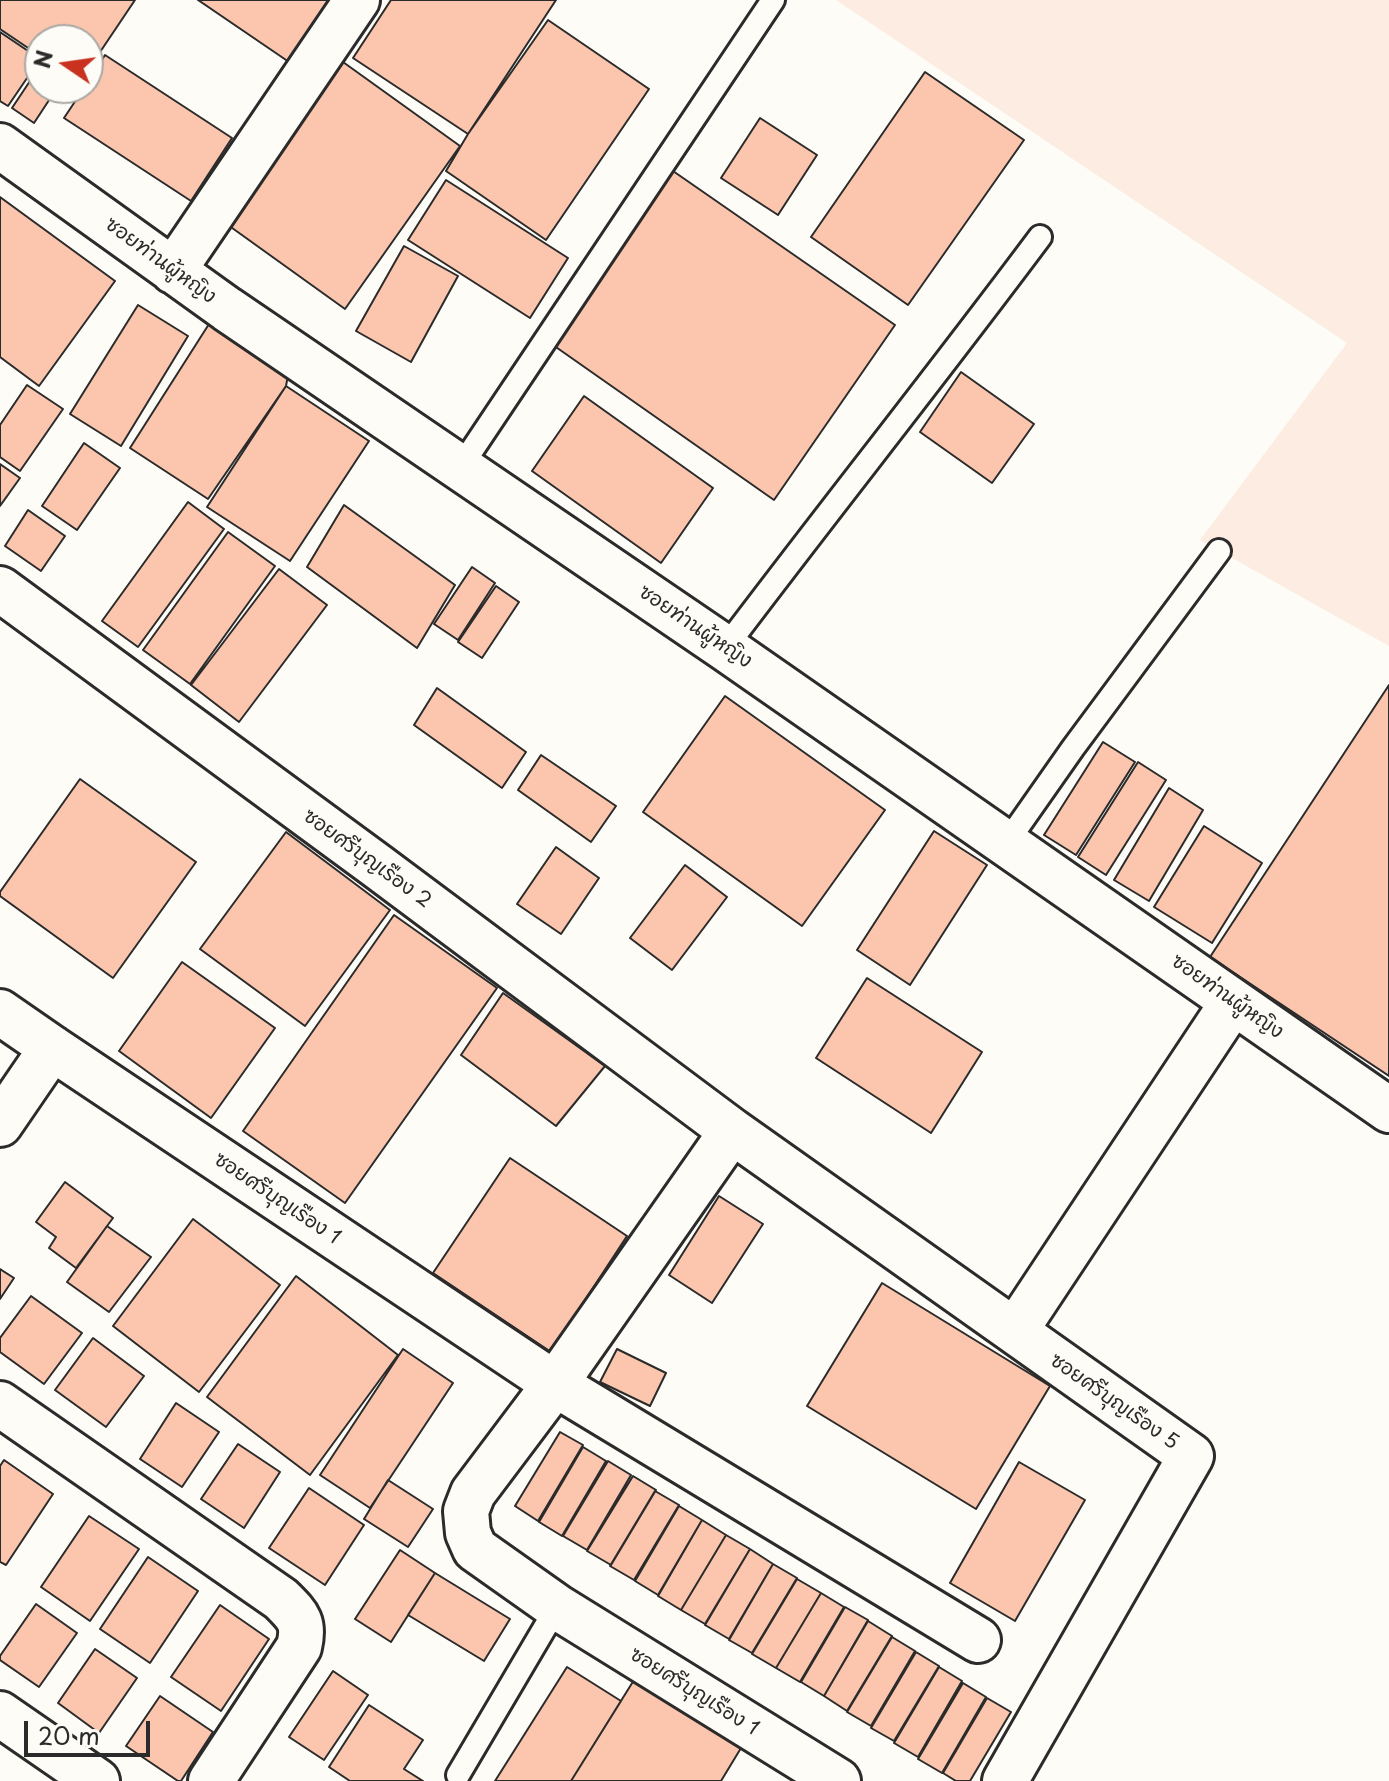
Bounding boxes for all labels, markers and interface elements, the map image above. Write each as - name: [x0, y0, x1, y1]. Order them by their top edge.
- north arrow: [24, 24, 104, 104]
- text: N: [24, 47, 60, 71]
- street label: ซอยท่านผู้หญิง: [100, 213, 220, 309]
- street label: ซอยท่านผู้หญิง: [634, 580, 756, 674]
- street label: ซอยศรีบุญเรือง 2: [298, 804, 436, 914]
- street label: ซอยท่านผู้หญิง: [1166, 949, 1288, 1045]
- street label: ซอยศรีบุญเรือง 1: [209, 1148, 345, 1250]
- street label: ซอยศรีบุญเรือง 5: [1045, 1349, 1183, 1455]
- street label: ซอยศรีบุญเรือง 1: [625, 1643, 763, 1741]
- scale bar: [28, 1705, 154, 1755]
- text: 20 m: [38, 1717, 100, 1753]

